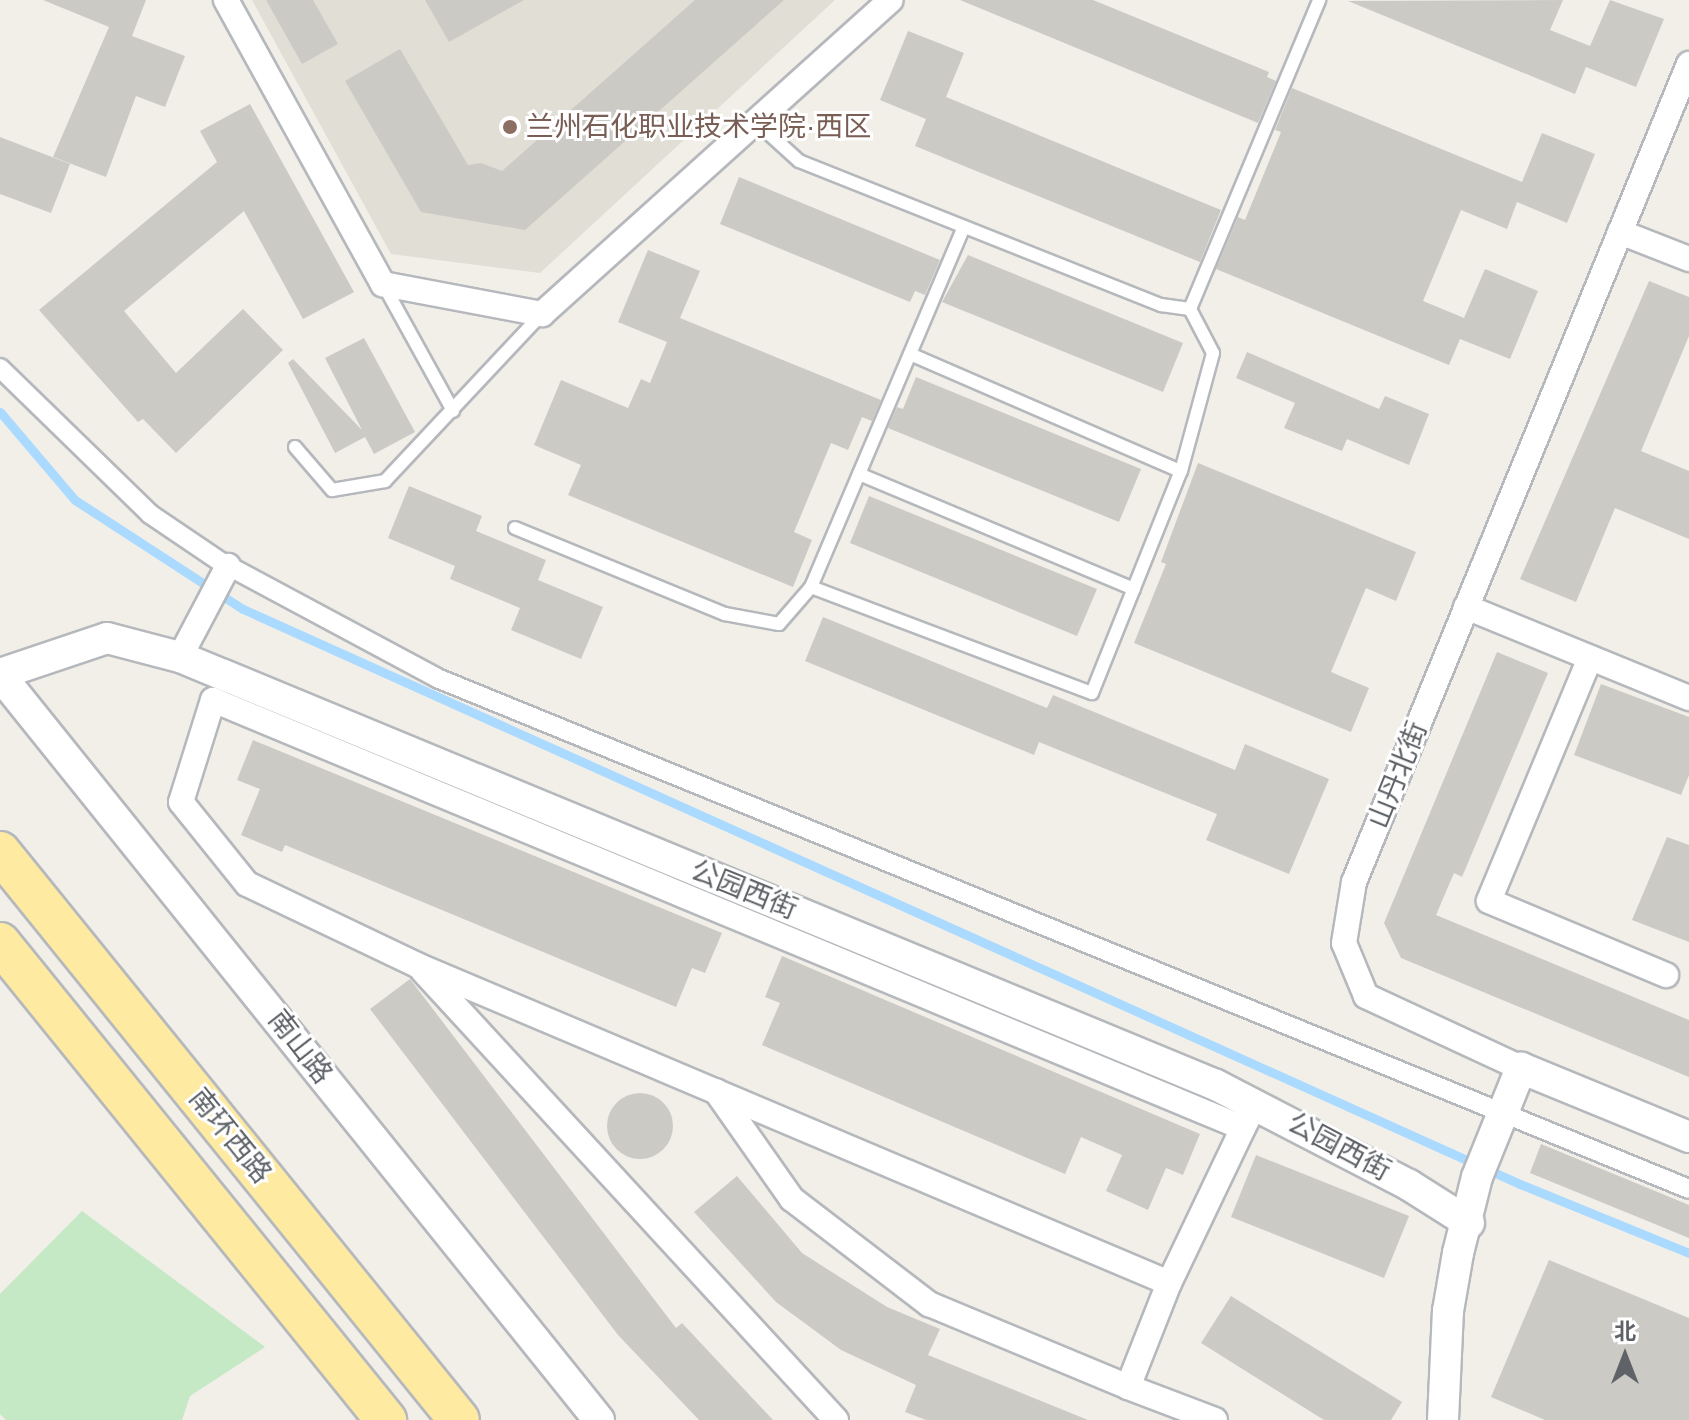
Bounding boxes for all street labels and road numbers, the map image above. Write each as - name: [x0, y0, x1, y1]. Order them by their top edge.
- street label: 山丹北街: [1361, 717, 1435, 833]
- street label: 公园西街: [686, 853, 802, 927]
- street label: 南山路: [261, 1004, 339, 1090]
- street label: 南环西路: [182, 1082, 278, 1190]
- street label: 公园西街: [1282, 1106, 1396, 1188]

